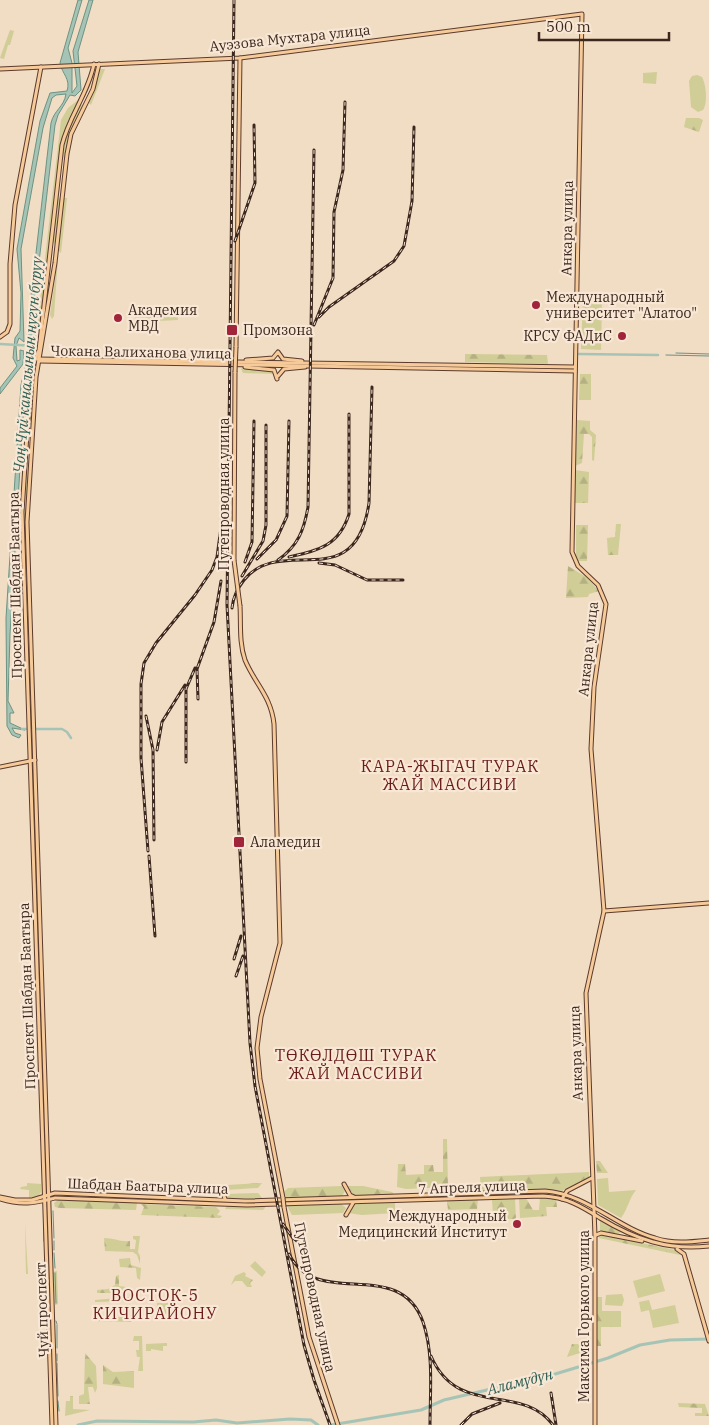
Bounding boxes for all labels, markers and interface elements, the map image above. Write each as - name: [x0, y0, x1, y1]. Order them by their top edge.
- scale bar: [539, 10, 669, 42]
- text: 500 m: [546, 17, 591, 36]
- street label: Ауэзова Мухтара улица: [209, 21, 372, 55]
- street label: Анкара улица: [557, 180, 577, 276]
- water label: Чоң Чүй каналынын нугун буруу: [9, 255, 47, 474]
- place label: Международный университет "Алатоо": [546, 288, 697, 322]
- marker: Международный университет "Алатоо": [530, 299, 542, 311]
- place label: Академия МВД: [128, 301, 197, 335]
- marker: Академия МВД: [112, 312, 124, 324]
- place label: Промзона: [243, 321, 313, 339]
- marker: Промзона: [225, 323, 239, 337]
- place label: КРСУ ФАДиС: [523, 327, 612, 345]
- marker: КРСУ ФАДиС: [616, 330, 628, 342]
- street label: Чокана Валиханова улица: [50, 341, 232, 363]
- street label: Путепроводная улица: [215, 417, 233, 571]
- street label: Проспект Шабдан Баатыра: [4, 491, 26, 679]
- street label: Анкара улица: [574, 600, 602, 698]
- district label: КАРА-ЖЫГАЧ ТУРАК ЖАЙ МАССИВИ: [361, 756, 539, 794]
- place label: Аламедин: [250, 833, 321, 851]
- marker: Аламедин: [232, 835, 246, 849]
- street label: Проспект Шабдан Баатыра: [15, 902, 39, 1090]
- street label: Анкара улица: [565, 1005, 587, 1101]
- district label: ТӨКӨЛДӨШ ТУРАК ЖАЙ МАССИВИ: [275, 1045, 437, 1083]
- street label: Шабдан Баатыра улица: [67, 1174, 229, 1198]
- street label: 7 Апреля улица: [418, 1176, 527, 1198]
- place label: Международный Медицинский Институт: [338, 1207, 507, 1241]
- marker: Международный Медицинский Институт: [511, 1218, 523, 1230]
- street label: Путепроводная улица: [290, 1220, 340, 1374]
- street label: Максима Горького улица: [575, 1230, 593, 1402]
- street label: Чуй проспект: [31, 1262, 53, 1358]
- district label: ВОСТОК-5 КИЧИРАЙОНУ: [93, 1285, 217, 1323]
- water label: Аламүдүн: [484, 1364, 555, 1399]

